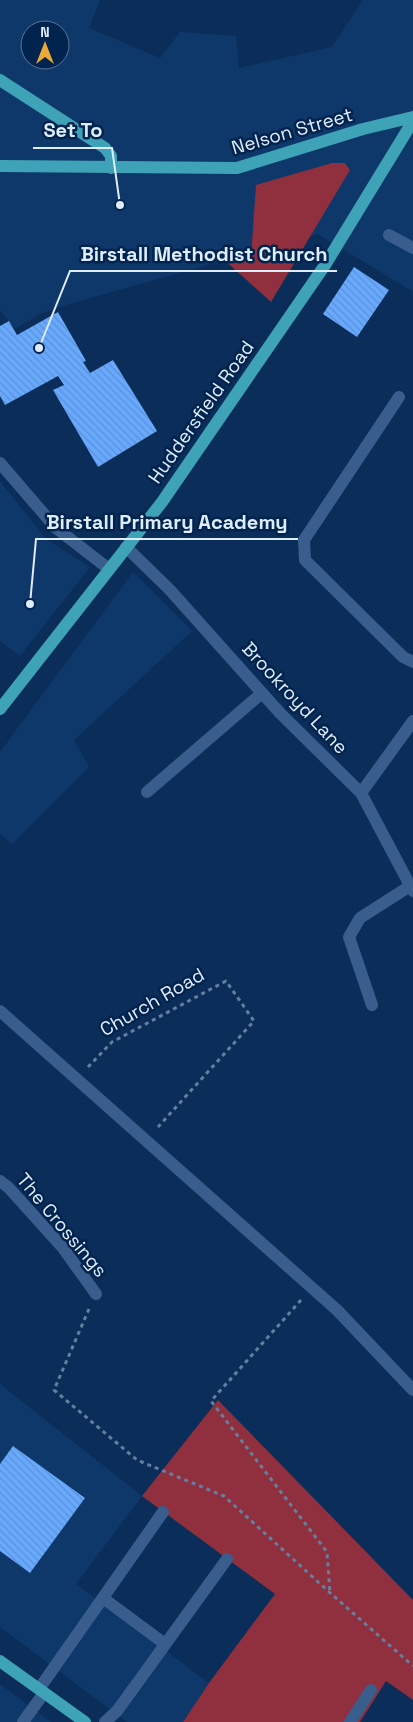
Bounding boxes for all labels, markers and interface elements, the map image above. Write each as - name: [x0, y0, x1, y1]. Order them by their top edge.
- north arrow: [20, 20, 70, 70]
- text: N: [40, 23, 50, 41]
- street label: Nelson Street: [229, 102, 355, 160]
- callout: Set To: [33, 113, 112, 148]
- text: Set To: [43, 117, 103, 143]
- callout: Birstall Methodist Church: [70, 236, 337, 271]
- text: Birstall Methodist Church: [80, 241, 328, 267]
- street label: Huddersfield Road: [142, 336, 260, 488]
- callout: Birstall Primary Academy: [36, 504, 298, 539]
- text: Birstall Primary Academy: [46, 509, 288, 535]
- street label: Brookroyd Lane: [237, 637, 353, 759]
- street label: Church Road: [95, 962, 209, 1042]
- street label: The Crossings: [11, 1168, 113, 1282]

